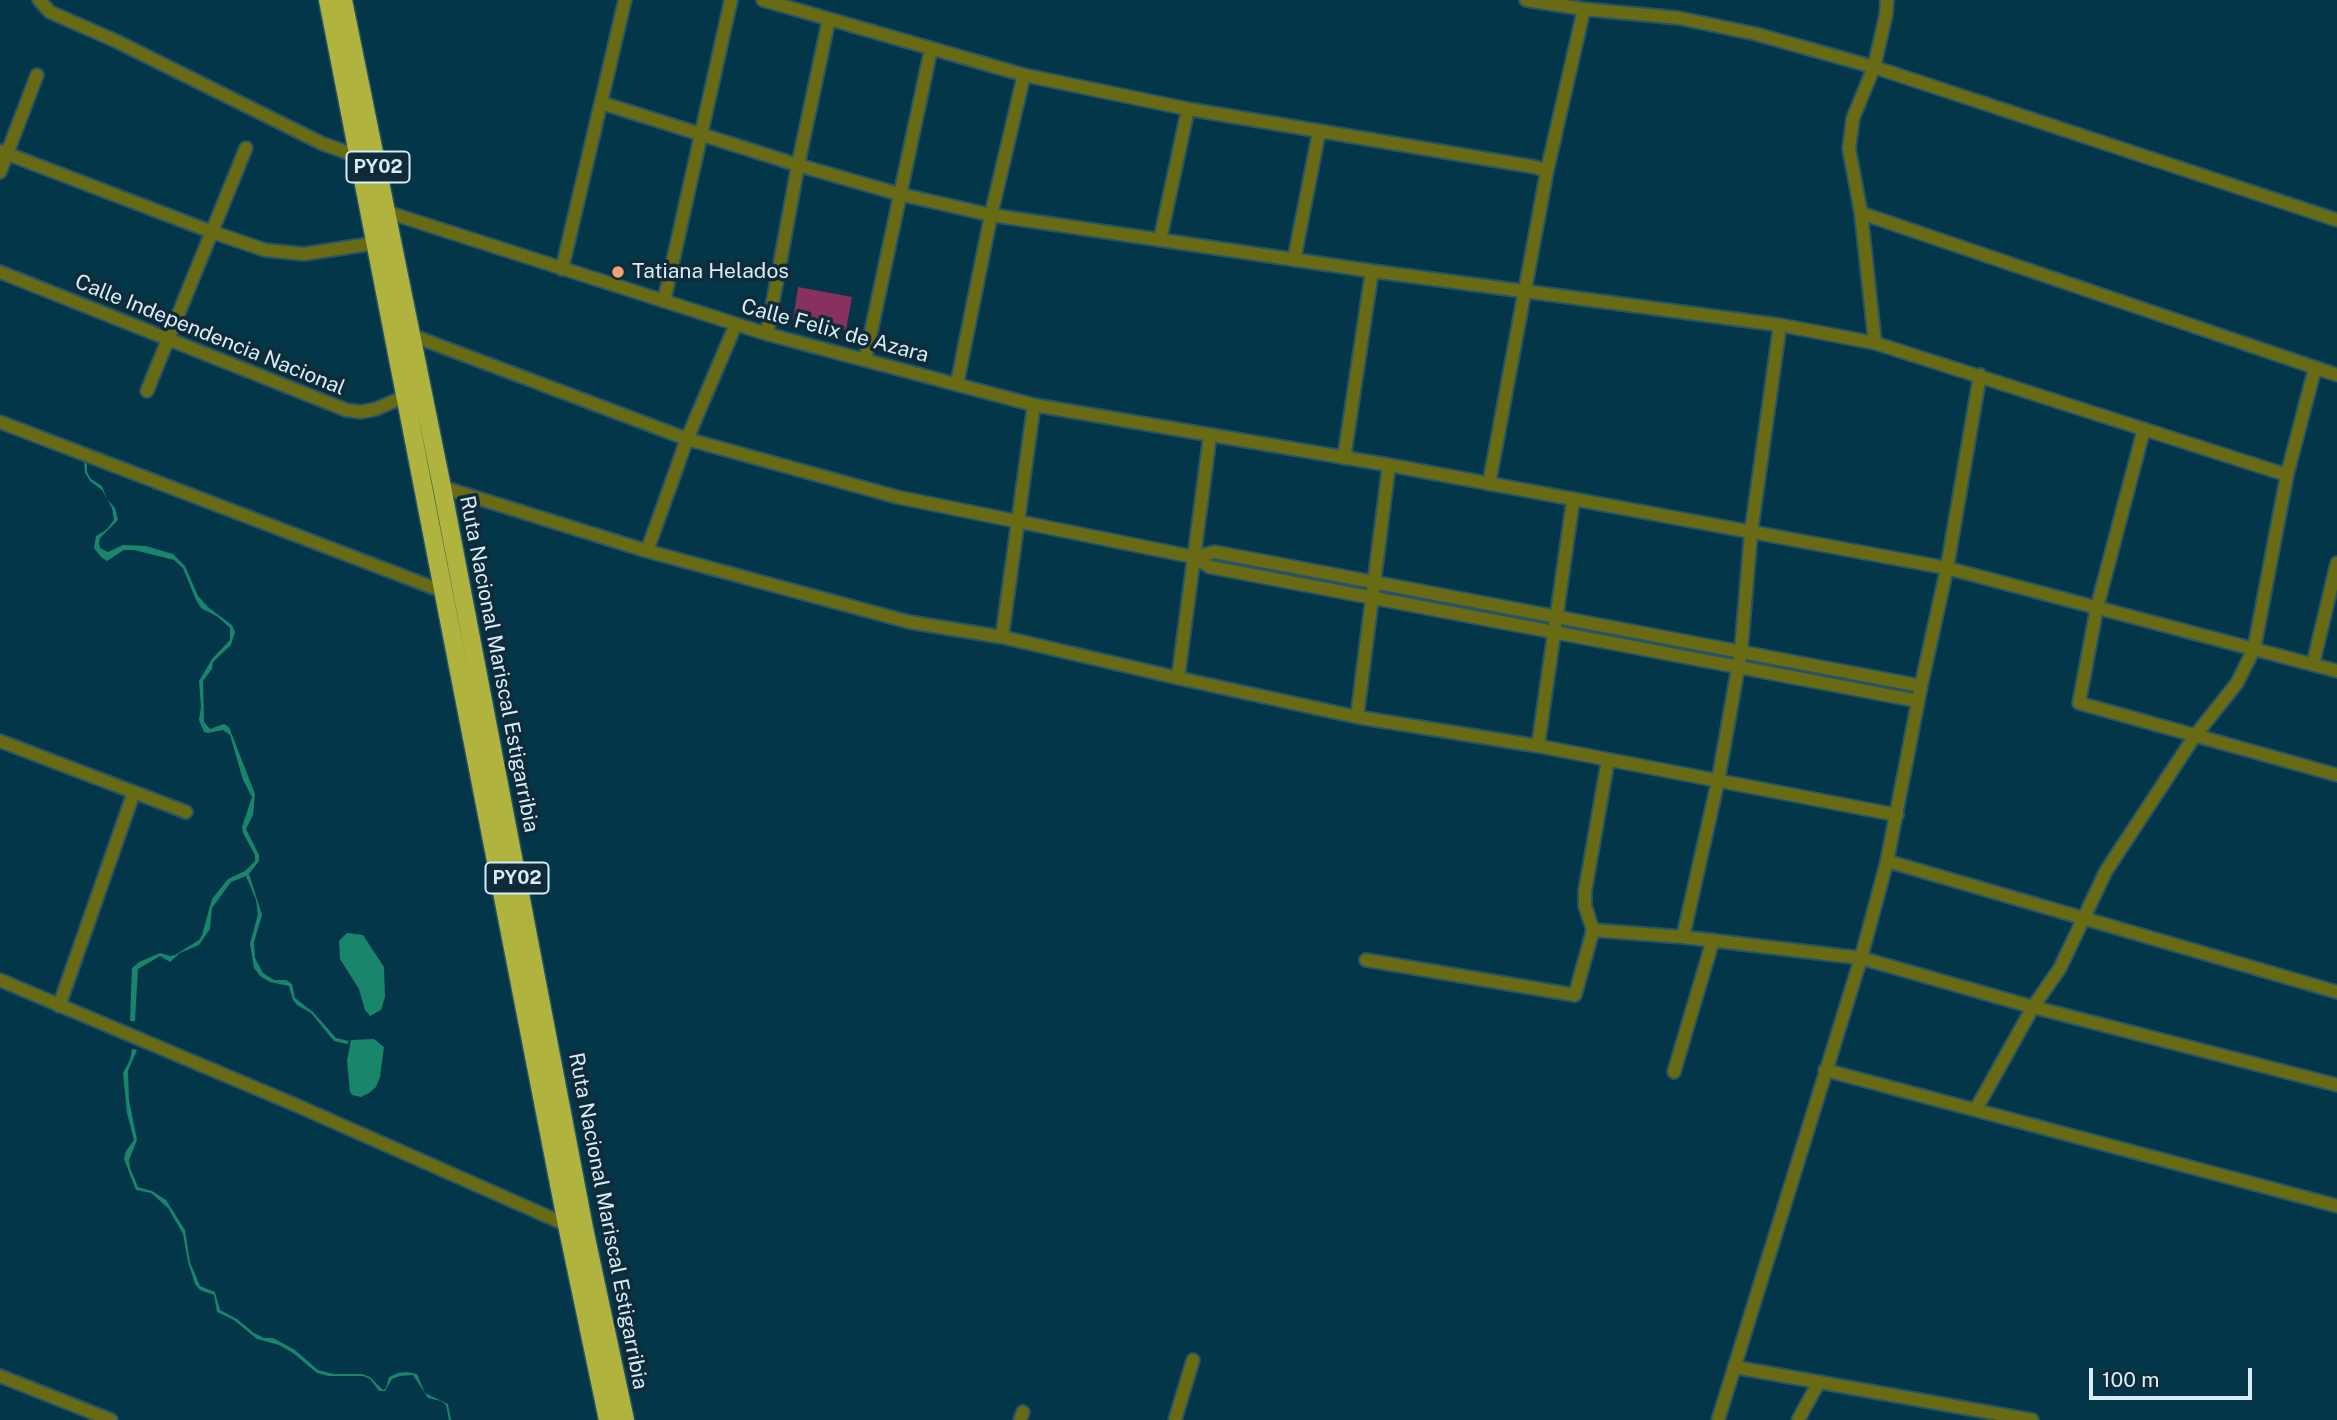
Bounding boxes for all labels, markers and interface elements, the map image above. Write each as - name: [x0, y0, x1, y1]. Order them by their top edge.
- road number: PY02: [346, 152, 410, 182]
- place label: Tatiana Helados: [632, 259, 789, 285]
- marker: Tatiana Helados: [610, 264, 626, 280]
- street label: Calle Independencia Nacional: [71, 269, 349, 401]
- street label: Calle Felix de Azara: [739, 294, 931, 368]
- street label: Ruta Nacional Mariscal Estigarribia: [454, 494, 544, 834]
- road number: PY02: [486, 862, 548, 894]
- street label: Ruta Nacional Mariscal Estigarribia: [563, 1051, 653, 1391]
- scale bar: [2092, 1354, 2255, 1398]
- text: 100 m: [2102, 1367, 2159, 1392]

